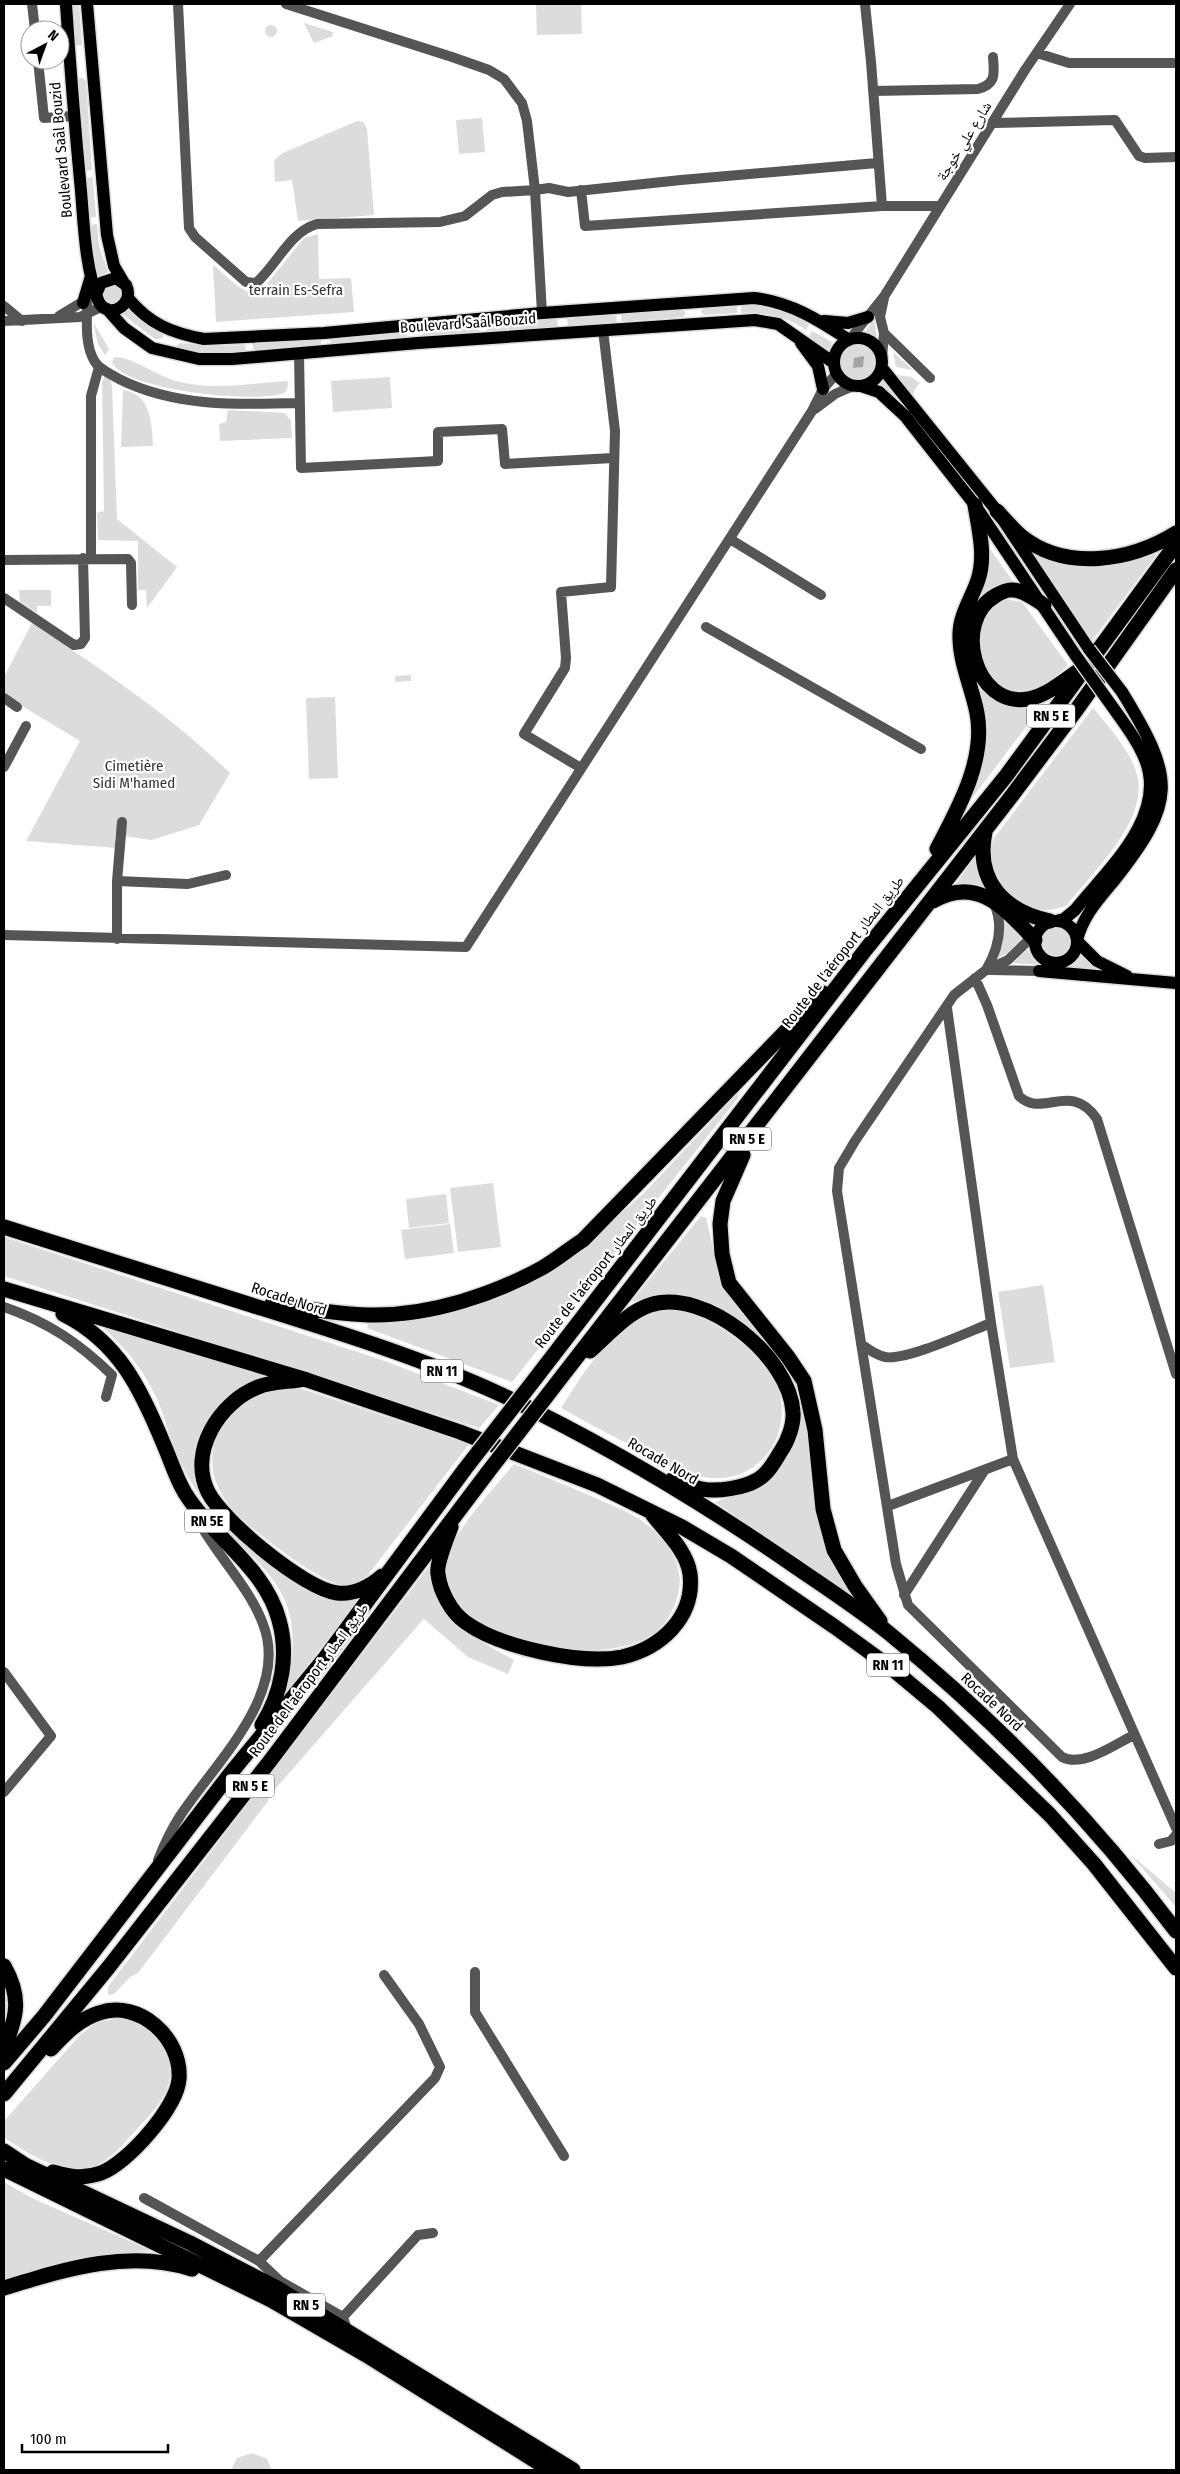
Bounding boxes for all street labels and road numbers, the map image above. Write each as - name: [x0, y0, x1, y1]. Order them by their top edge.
- street label: Boulevard Saâl Bouzid: [46, 81, 76, 219]
- street label: شارع علي خوجة: [933, 98, 998, 185]
- street label: Boulevard Saâl Bouzid: [399, 309, 537, 337]
- road number: RN 5 E: [1027, 704, 1075, 728]
- street label: Route de l'aéroport طريق المطار: [778, 872, 909, 1032]
- road number: RN 5 E: [723, 1128, 771, 1150]
- street label: Route de l'aéroport طريق المطار: [531, 1192, 662, 1352]
- street label: Rocade Nord: [249, 1278, 329, 1320]
- road number: RN 11: [421, 1360, 463, 1382]
- street label: Rocade Nord: [625, 1434, 701, 1488]
- road number: RN 5E: [184, 1510, 230, 1532]
- street label: Route de l'aéroport طريق المطار: [245, 1599, 374, 1761]
- road number: RN 11: [867, 1654, 909, 1676]
- street label: Rocade Nord: [957, 1669, 1027, 1735]
- road number: RN 5 E: [226, 1774, 274, 1798]
- road number: RN 5: [287, 2294, 325, 2316]

